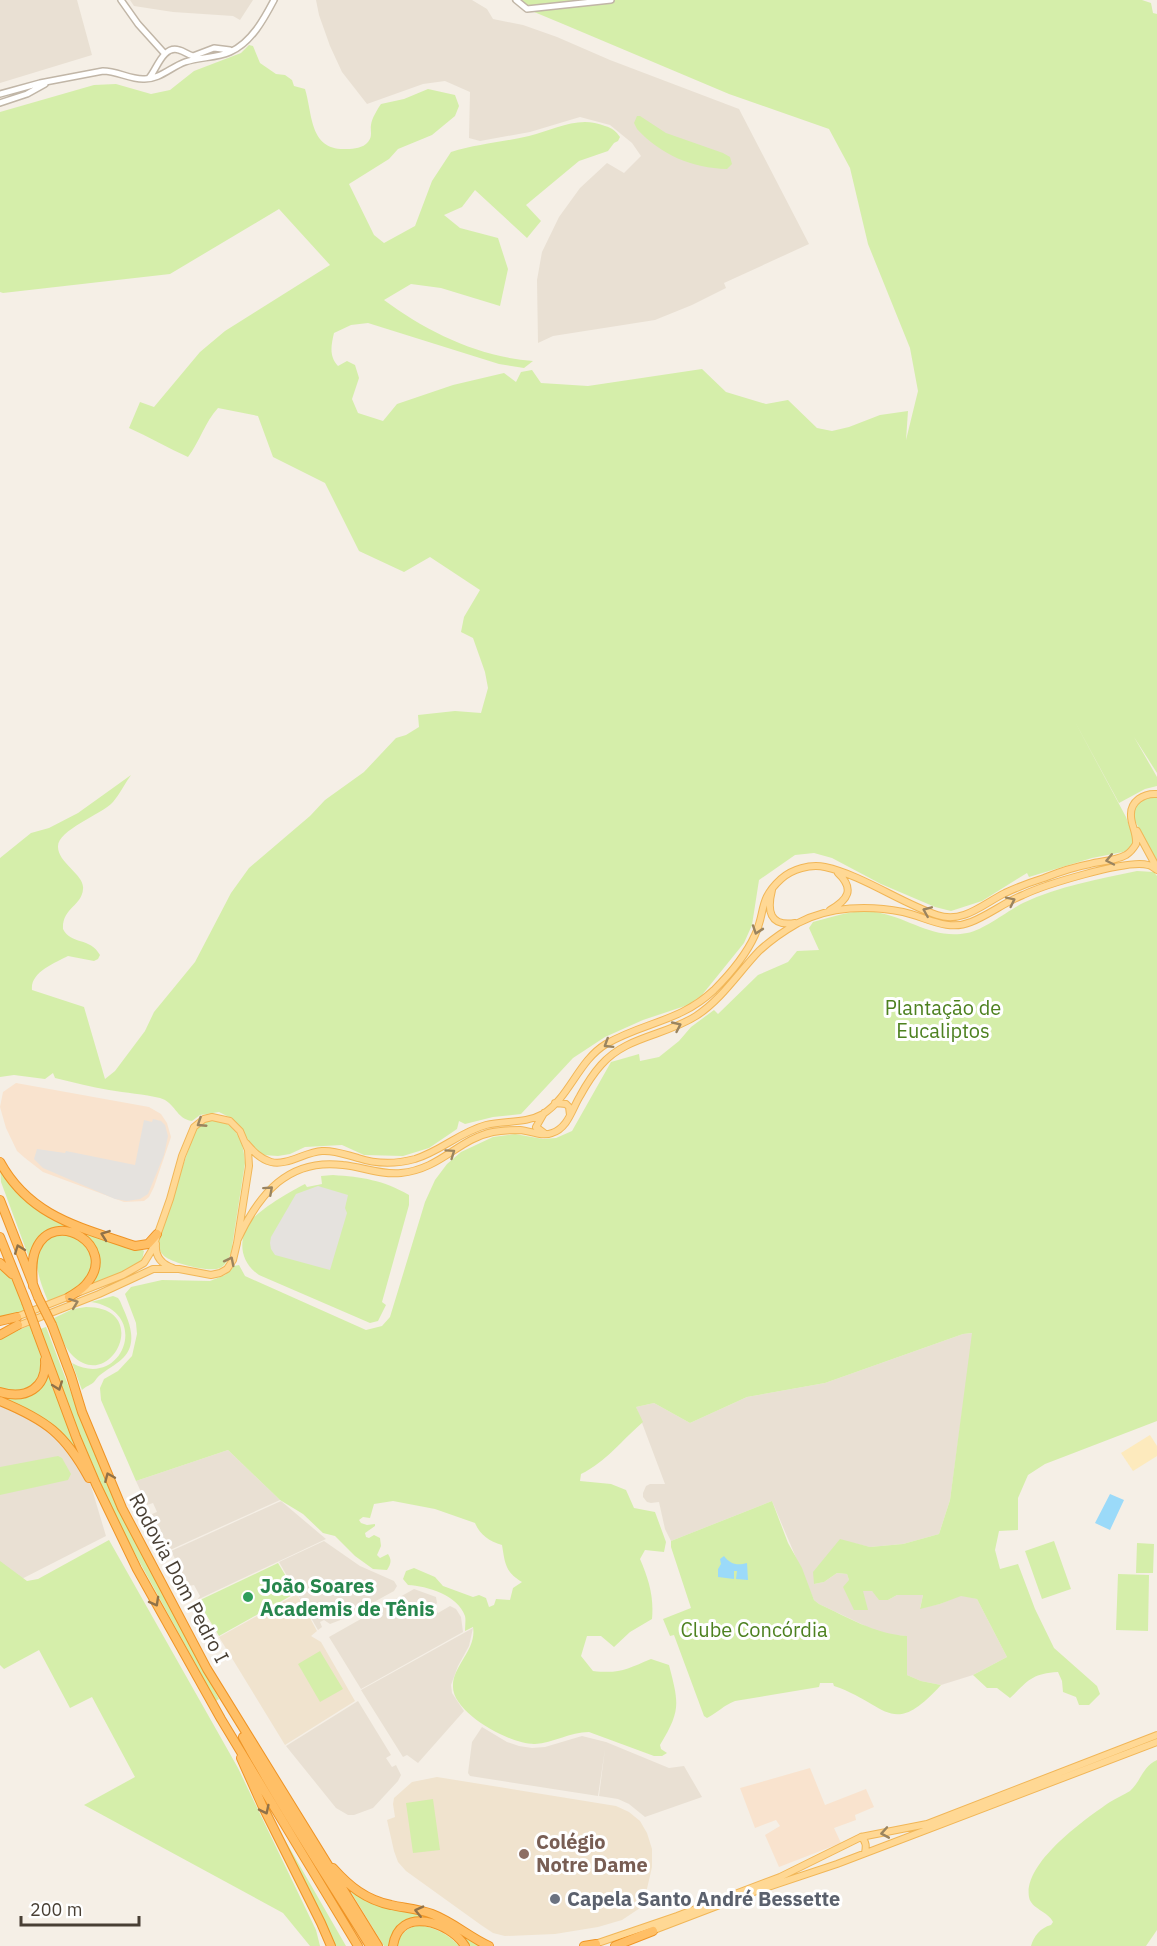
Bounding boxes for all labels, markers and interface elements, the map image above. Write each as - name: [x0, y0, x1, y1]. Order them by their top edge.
- one-way arrow: [1105, 852, 1115, 865]
- one-way arrow: [1004, 896, 1015, 908]
- one-way arrow: [923, 906, 934, 918]
- one-way arrow: [751, 924, 764, 934]
- park label: Plantação de Eucaliptos: [885, 994, 1001, 1044]
- one-way arrow: [670, 1021, 681, 1033]
- one-way arrow: [604, 1036, 614, 1048]
- one-way arrow: [197, 1116, 208, 1127]
- one-way arrow: [445, 1149, 456, 1160]
- one-way arrow: [262, 1186, 273, 1197]
- one-way arrow: [100, 1230, 111, 1243]
- one-way arrow: [14, 1244, 26, 1255]
- one-way arrow: [223, 1257, 234, 1267]
- one-way arrow: [68, 1298, 79, 1310]
- one-way arrow: [50, 1381, 63, 1391]
- one-way arrow: [104, 1472, 116, 1483]
- street label: Rodovia Dom Pedro I: [123, 1488, 236, 1667]
- place label: João Soares Academis de Tênis: [260, 1572, 435, 1622]
- marker: João Soares Academis de Tênis: [241, 1590, 255, 1604]
- one-way arrow: [148, 1596, 159, 1606]
- park label: Clube Concórdia: [680, 1616, 828, 1643]
- one-way arrow: [257, 1803, 269, 1814]
- one-way arrow: [881, 1826, 891, 1839]
- place label: Colégio Notre Dame: [536, 1828, 648, 1878]
- marker: Colégio Notre Dame: [517, 1847, 531, 1861]
- place label: Capela Santo André Bessette: [567, 1885, 840, 1912]
- scale bar: [21, 1889, 140, 1927]
- marker: Capela Santo André Bessette: [548, 1892, 562, 1906]
- text: 200 m: [30, 1898, 82, 1921]
- one-way arrow: [414, 1905, 424, 1918]

